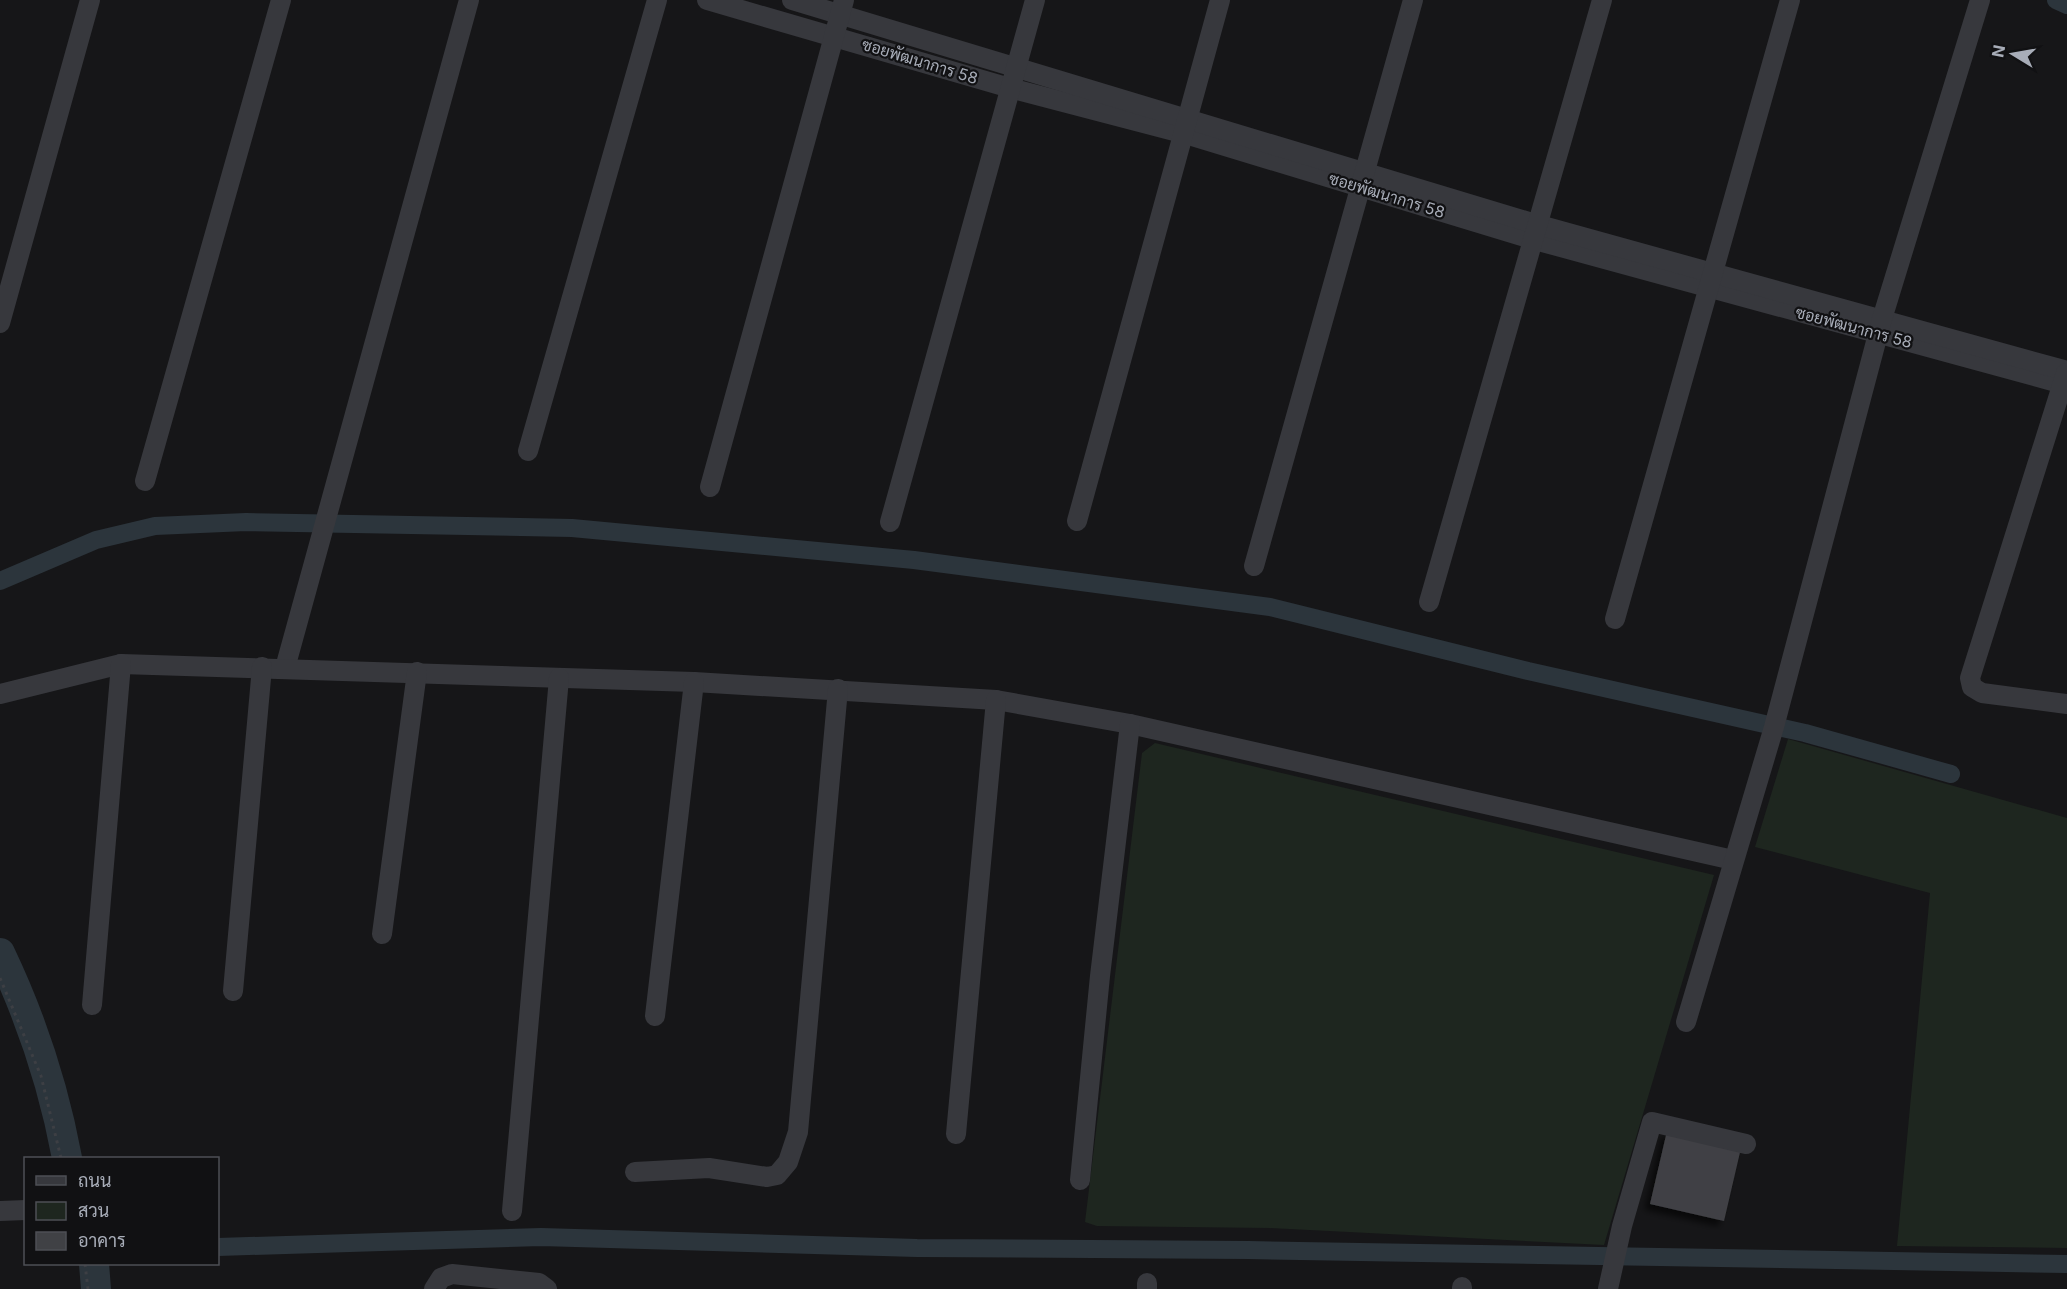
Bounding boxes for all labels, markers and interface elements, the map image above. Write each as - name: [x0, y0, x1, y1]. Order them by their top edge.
- north arrow: [1983, 24, 2043, 84]
- street label: ซอยพัฒนาการ 58: [860, 34, 980, 88]
- text: N: [1987, 43, 2009, 59]
- street label: ซอยพัฒนาการ 58: [1327, 168, 1447, 222]
- street label: ซอยพัฒนาการ 58: [1793, 302, 1915, 352]
- legend: [24, 1157, 219, 1265]
- text: ถนน: [78, 1170, 111, 1191]
- text: สวน: [78, 1200, 109, 1221]
- text: อาคาร: [78, 1230, 126, 1251]

